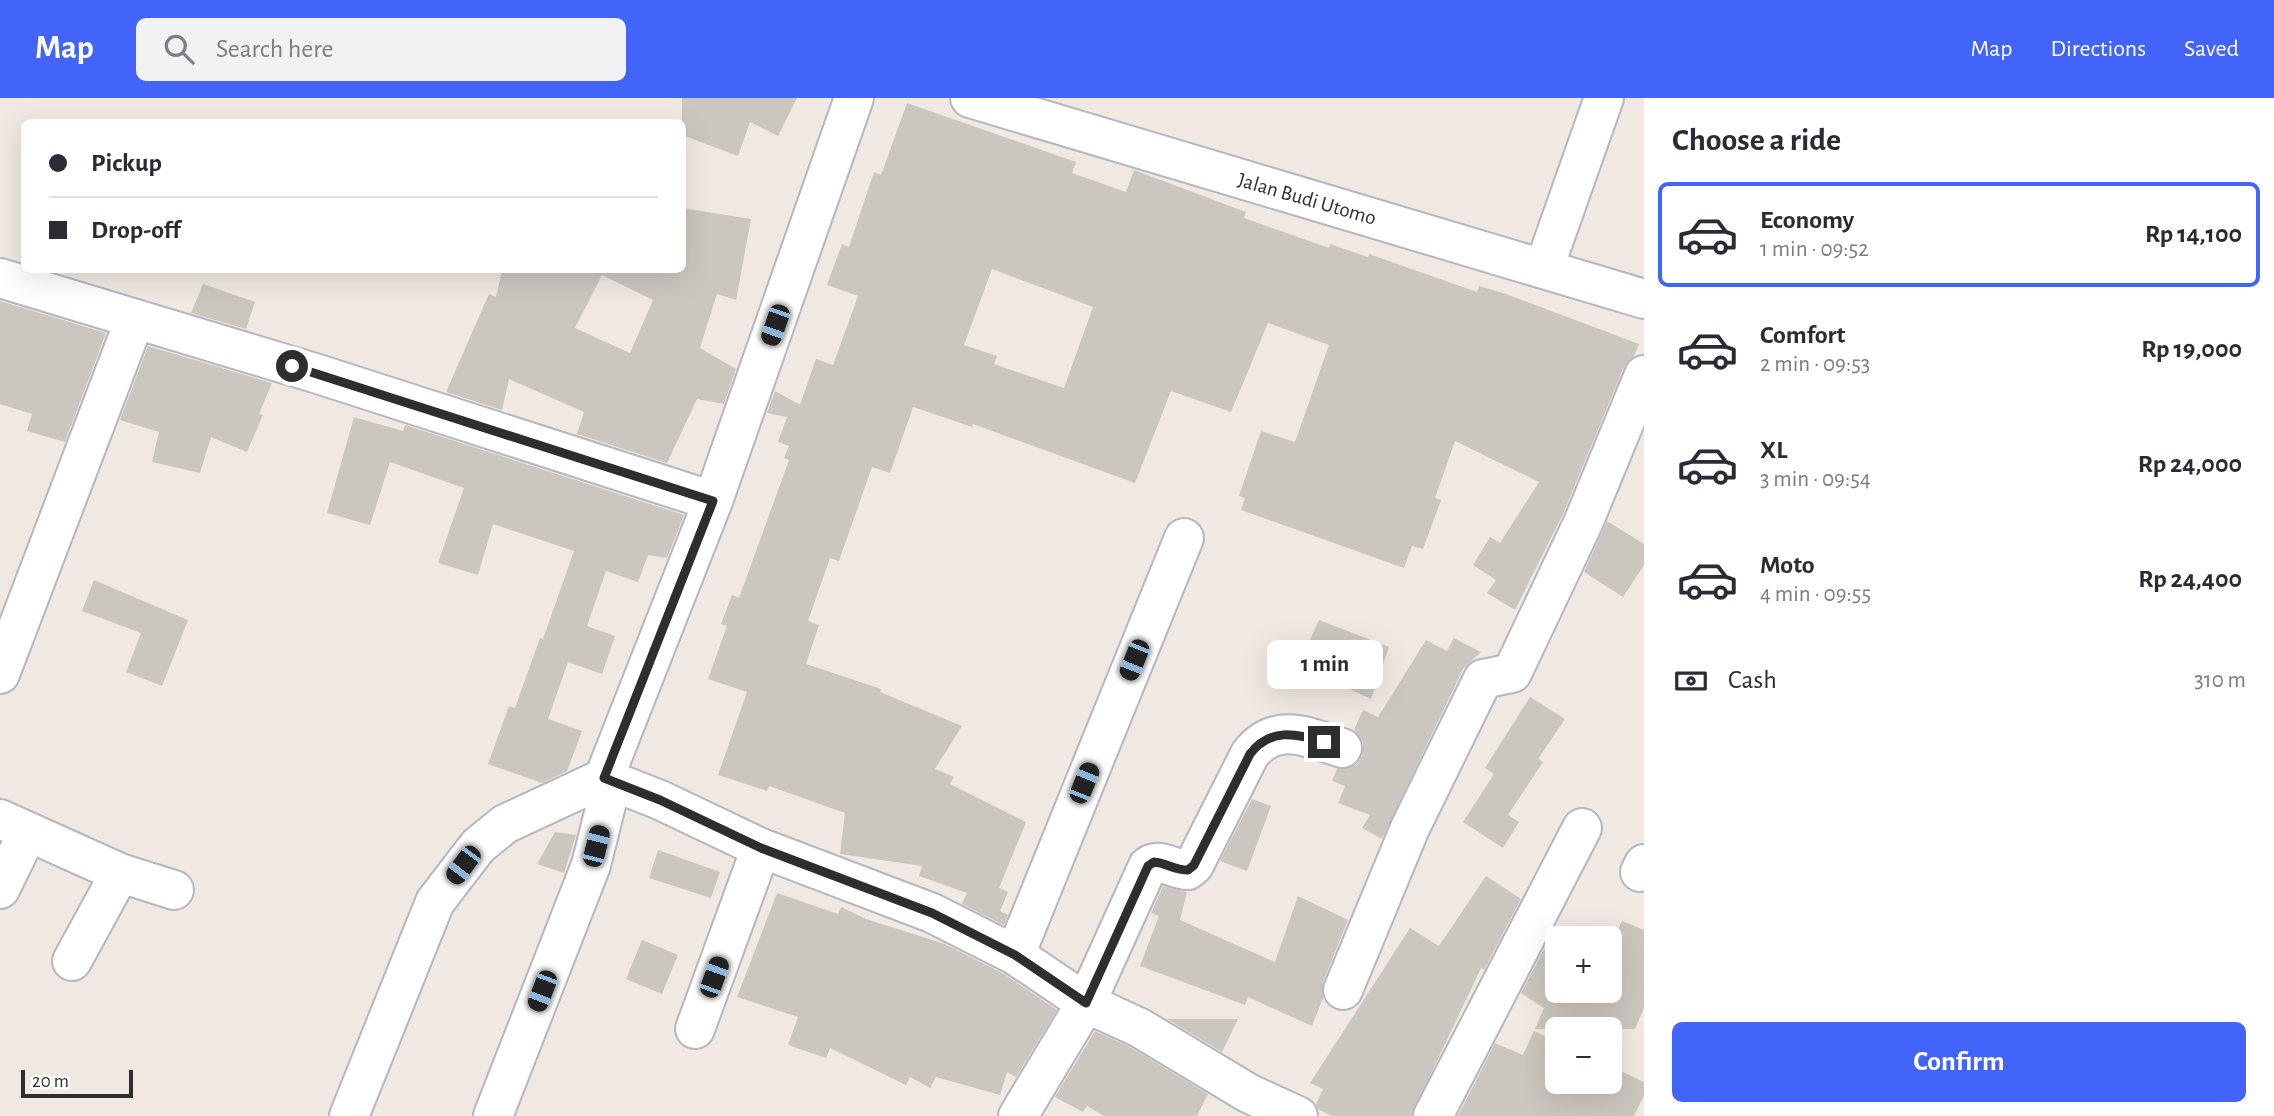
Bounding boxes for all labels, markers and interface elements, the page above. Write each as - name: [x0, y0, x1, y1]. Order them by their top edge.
- search box: [136, 18, 626, 81]
- icon: search: [160, 30, 198, 68]
- text: Map: [35, 32, 94, 65]
- text: Search here: [216, 36, 334, 62]
- text: Map: [1970, 37, 2012, 61]
- text: Directions: [2050, 37, 2146, 61]
- text: Saved: [2184, 37, 2239, 61]
- text: Choose a ride: [1672, 124, 1841, 156]
- text: Pickup: [91, 150, 162, 176]
- street label: Jalan Budi Utomo: [1235, 169, 1379, 229]
- icon: car: [1676, 203, 1739, 266]
- text: Economy: [1760, 207, 1854, 233]
- text: Drop-off: [91, 217, 180, 243]
- text: Rp 14,100: [2145, 221, 2242, 247]
- text: 1 min · 09:52: [1760, 238, 1869, 261]
- car: [759, 302, 792, 348]
- icon: car: [1676, 318, 1739, 381]
- text: Comfort: [1760, 322, 1845, 348]
- text: Rp 19,000: [2141, 336, 2242, 362]
- route start: [276, 350, 308, 382]
- text: 2 min · 09:53: [1760, 353, 1870, 376]
- icon: car: [1676, 433, 1739, 496]
- text: XL: [1760, 437, 1787, 463]
- text: Rp 24,000: [2138, 451, 2242, 477]
- text: 3 min · 09:54: [1760, 468, 1871, 491]
- icon: car: [1676, 548, 1739, 611]
- text: Moto: [1760, 552, 1815, 578]
- text: Rp 24,400: [2138, 566, 2242, 592]
- text: 4 min · 09:55: [1760, 583, 1871, 606]
- car: [1117, 637, 1152, 683]
- callout: 1 min: [1266, 640, 1382, 690]
- text: 1 min: [1301, 653, 1349, 676]
- icon: cash: [1672, 662, 1710, 700]
- text: Cash: [1728, 667, 1777, 693]
- text: 310 m: [2194, 669, 2246, 692]
- route end: [1308, 726, 1340, 758]
- car: [1067, 760, 1102, 806]
- car: [581, 823, 612, 869]
- car: [442, 842, 485, 888]
- map controls: [1545, 926, 1622, 1094]
- button: +: [1545, 926, 1622, 1003]
- car: [697, 954, 732, 1000]
- car: [525, 968, 560, 1014]
- button: −: [1545, 1017, 1622, 1094]
- button: Confirm: [1672, 1022, 2246, 1102]
- scale bar: [21, 1067, 133, 1099]
- text: 20 m: [32, 1072, 69, 1091]

